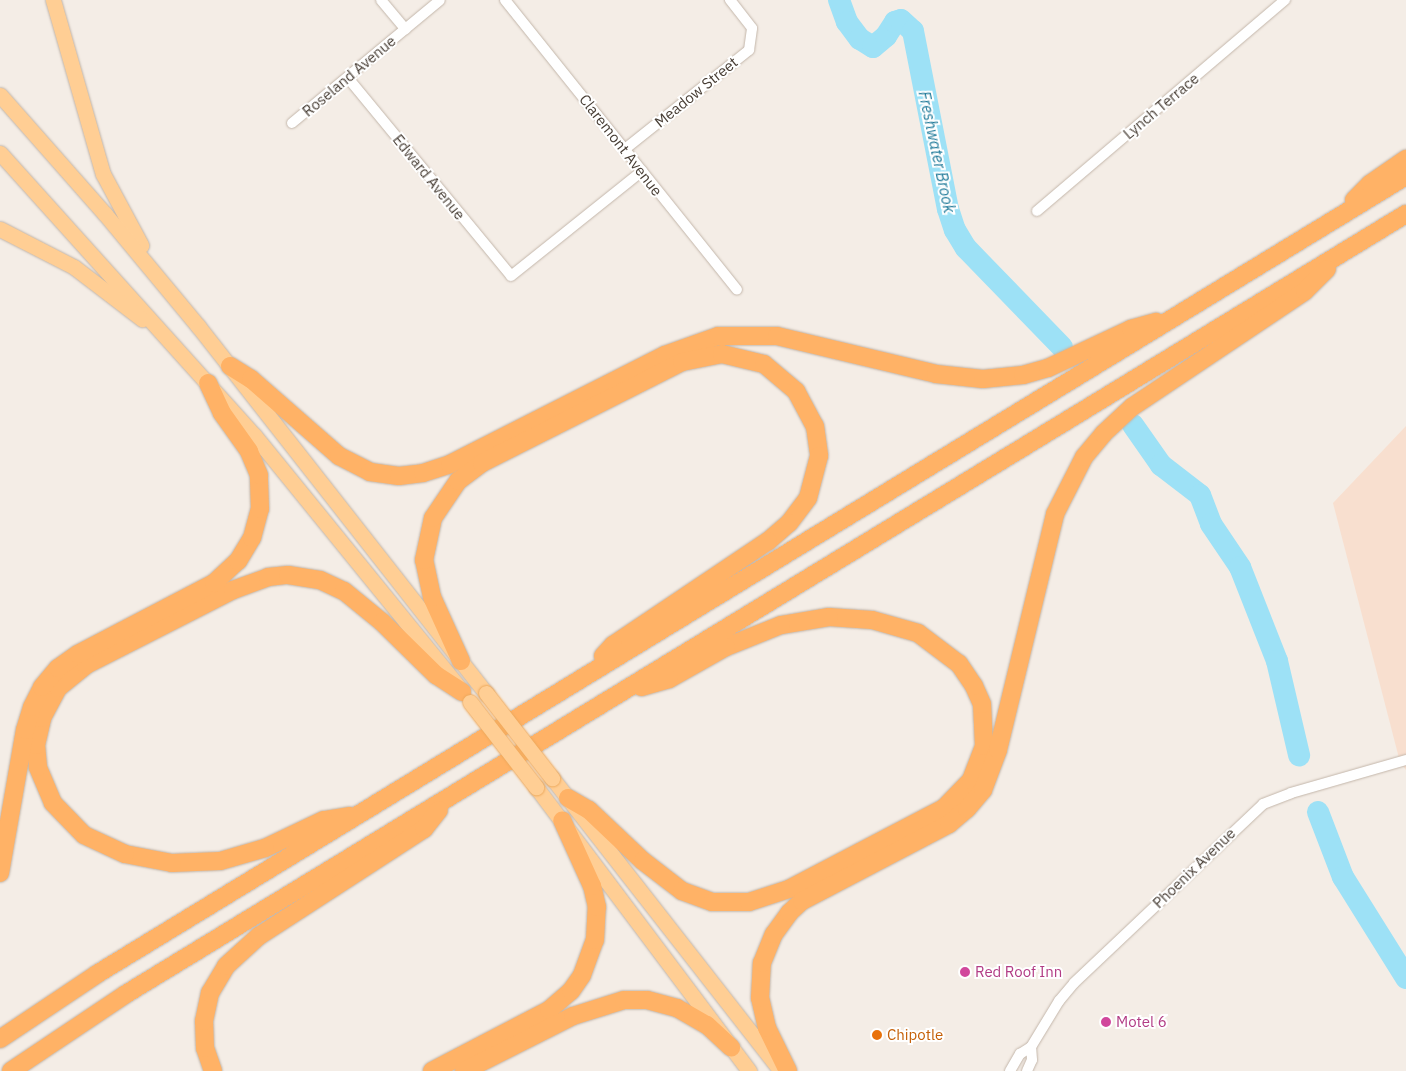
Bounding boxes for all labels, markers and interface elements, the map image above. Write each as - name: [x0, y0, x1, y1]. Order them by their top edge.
- street label: Roseland Avenue: [299, 32, 399, 120]
- street label: Meadow Street: [651, 53, 741, 131]
- street label: Lynch Terrace: [1120, 69, 1202, 143]
- water label: Freshwater Brook: [915, 89, 959, 215]
- street label: Claremont Avenue: [576, 91, 666, 199]
- street label: Edward Avenue: [389, 131, 469, 223]
- street label: Phoenix Avenue: [1149, 824, 1239, 912]
- place label: Red Roof Inn: [975, 963, 1062, 981]
- marker: Red Roof Inn: [959, 966, 971, 978]
- place label: Motel 6: [1116, 1013, 1167, 1031]
- marker: Motel 6: [1100, 1016, 1112, 1028]
- place label: Chipotle: [887, 1026, 943, 1044]
- marker: Chipotle: [871, 1029, 883, 1041]

